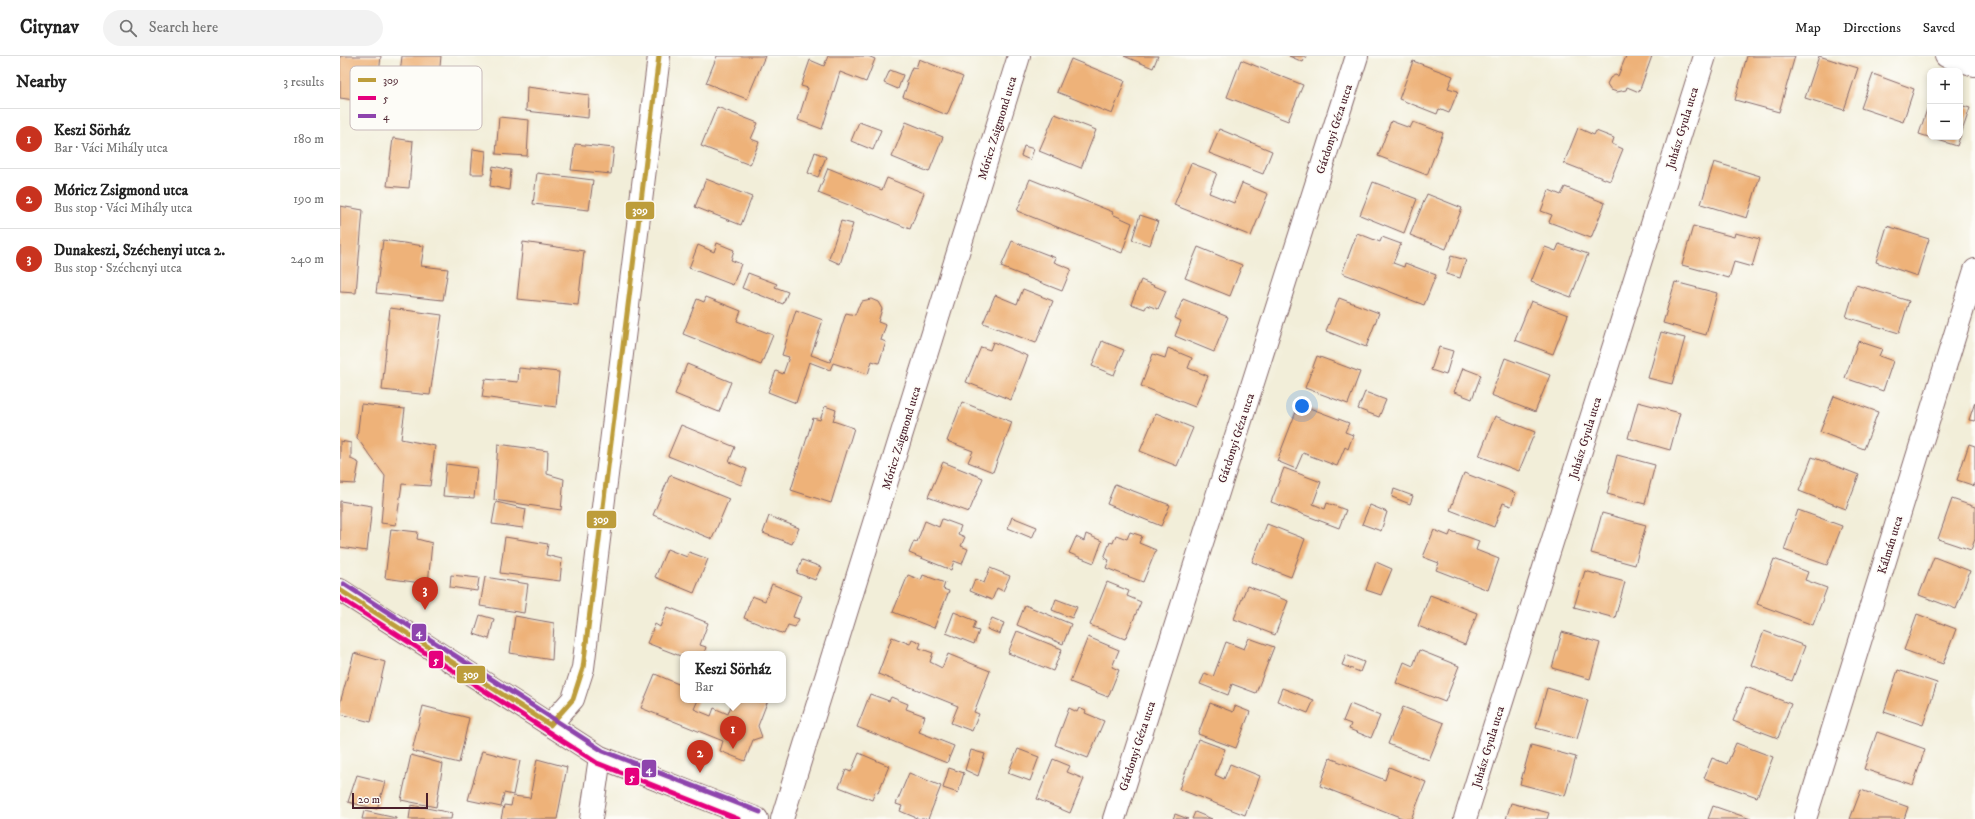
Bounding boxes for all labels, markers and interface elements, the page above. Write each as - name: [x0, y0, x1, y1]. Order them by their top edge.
- search box: [103, 10, 383, 46]
- text: Citynav: [20, 16, 79, 39]
- icon: search: [117, 17, 139, 39]
- text: Search here: [149, 18, 218, 37]
- text: Map: [1795, 19, 1821, 37]
- text: Directions: [1843, 19, 1901, 37]
- text: Saved: [1923, 19, 1955, 37]
- legend: [350, 66, 482, 130]
- map controls: [1927, 68, 1963, 140]
- button: +: [1927, 68, 1963, 104]
- text: Nearby: [16, 71, 66, 93]
- text: 3 results: [283, 74, 324, 90]
- text: 309: [383, 74, 399, 88]
- street label: Móricz Zsigmond utca: [975, 74, 1021, 182]
- street label: Gárdonyi Géza utca: [1313, 82, 1356, 176]
- street label: Juhász Gyula utca: [1663, 85, 1702, 172]
- text: 5: [383, 92, 389, 106]
- button: −: [1927, 104, 1963, 140]
- text: 4: [383, 110, 390, 124]
- text: Keszi Sörház: [54, 121, 131, 140]
- text: 1: [27, 131, 31, 147]
- text: 180 m: [293, 131, 324, 147]
- text: Bar · Váci Mihály utca: [54, 140, 168, 156]
- text: Móricz Zsigmond utca: [54, 181, 188, 200]
- text: 2: [26, 191, 32, 207]
- text: 190 m: [293, 191, 324, 207]
- text: Bus stop · Váci Mihály utca: [54, 200, 192, 216]
- line badge: 309: [625, 201, 655, 220]
- text: 309: [632, 204, 648, 218]
- text: Dunakeszi, Széchenyi utca 2.: [54, 241, 225, 260]
- text: 3: [27, 251, 31, 267]
- text: 240 m: [291, 251, 324, 267]
- text: Bus stop · Széchenyi utca: [54, 260, 182, 276]
- street label: Móricz Zsigmond utca: [879, 384, 925, 492]
- street label: Gárdonyi Géza utca: [1215, 391, 1258, 485]
- street label: Juhász Gyula utca: [1566, 395, 1605, 482]
- your location: [1292, 396, 1312, 416]
- line badge: 309: [586, 510, 617, 529]
- text: 309: [593, 513, 609, 527]
- street label: Kálmán utca: [1875, 513, 1907, 576]
- pin: 3: [412, 577, 438, 610]
- line badge: 4: [411, 623, 427, 642]
- text: 4: [415, 626, 423, 640]
- line badge: 5: [428, 650, 444, 669]
- popup: [680, 651, 786, 703]
- text: 5: [432, 654, 439, 668]
- text: Keszi Sörház: [695, 660, 771, 679]
- line badge: 309: [456, 665, 486, 684]
- text: 309: [463, 668, 479, 682]
- text: Bar: [695, 679, 713, 695]
- street label: Gárdonyi Géza utca: [1116, 699, 1159, 793]
- street label: Juhász Gyula utca: [1469, 704, 1508, 791]
- pin: 1: [720, 716, 746, 749]
- pin: 2: [687, 740, 713, 773]
- line badge: 4: [641, 759, 657, 778]
- text: 4: [645, 763, 653, 777]
- line badge: 5: [624, 767, 640, 786]
- text: 5: [628, 771, 635, 785]
- scale bar: [352, 791, 428, 810]
- text: 20 m: [358, 793, 380, 807]

